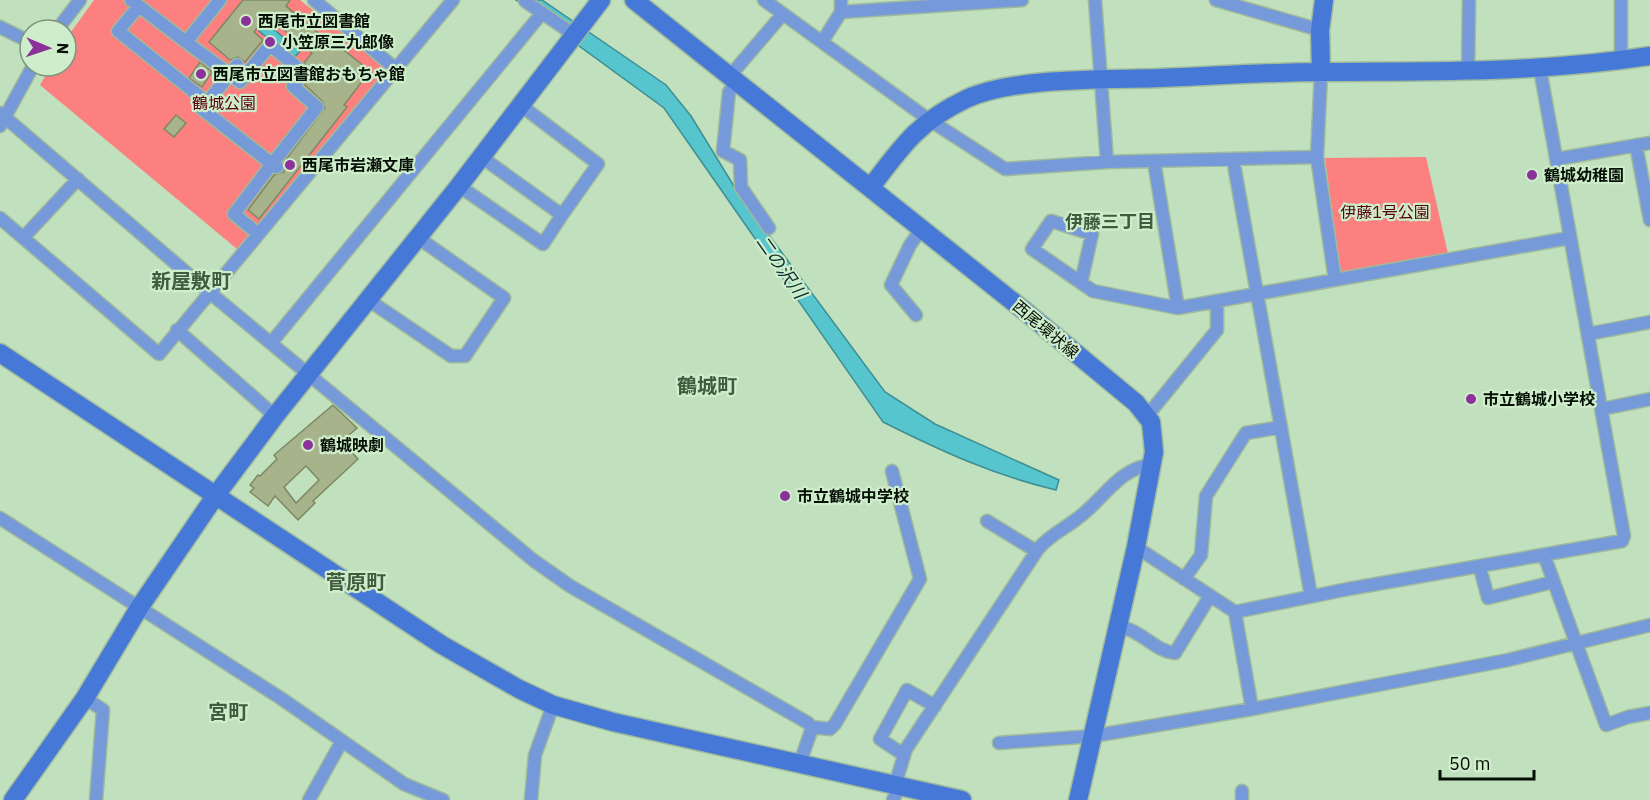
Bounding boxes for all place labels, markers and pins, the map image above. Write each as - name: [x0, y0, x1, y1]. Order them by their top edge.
- place label: 西尾市立図書館: [258, 11, 370, 31]
- marker: 西尾市立図書館: [239, 14, 253, 28]
- place label: 小笠原三九郎像: [282, 32, 394, 52]
- marker: 小笠原三九郎像: [263, 35, 277, 49]
- place label: 西尾市立図書館おもちゃ館: [213, 64, 405, 84]
- marker: 西尾市立図書館おもちゃ館: [194, 67, 208, 81]
- place label: 西尾市岩瀬文庫: [302, 155, 414, 175]
- marker: 西尾市岩瀬文庫: [283, 158, 297, 172]
- place label: 鶴城幼稚園: [1544, 165, 1624, 185]
- marker: 鶴城幼稚園: [1525, 168, 1539, 182]
- place label: 市立鶴城小学校: [1483, 389, 1595, 409]
- marker: 市立鶴城小学校: [1464, 392, 1478, 406]
- place label: 鶴城映劇: [320, 435, 384, 455]
- marker: 鶴城映劇: [301, 438, 315, 452]
- place label: 市立鶴城中学校: [797, 486, 909, 506]
- marker: 市立鶴城中学校: [778, 489, 792, 503]

